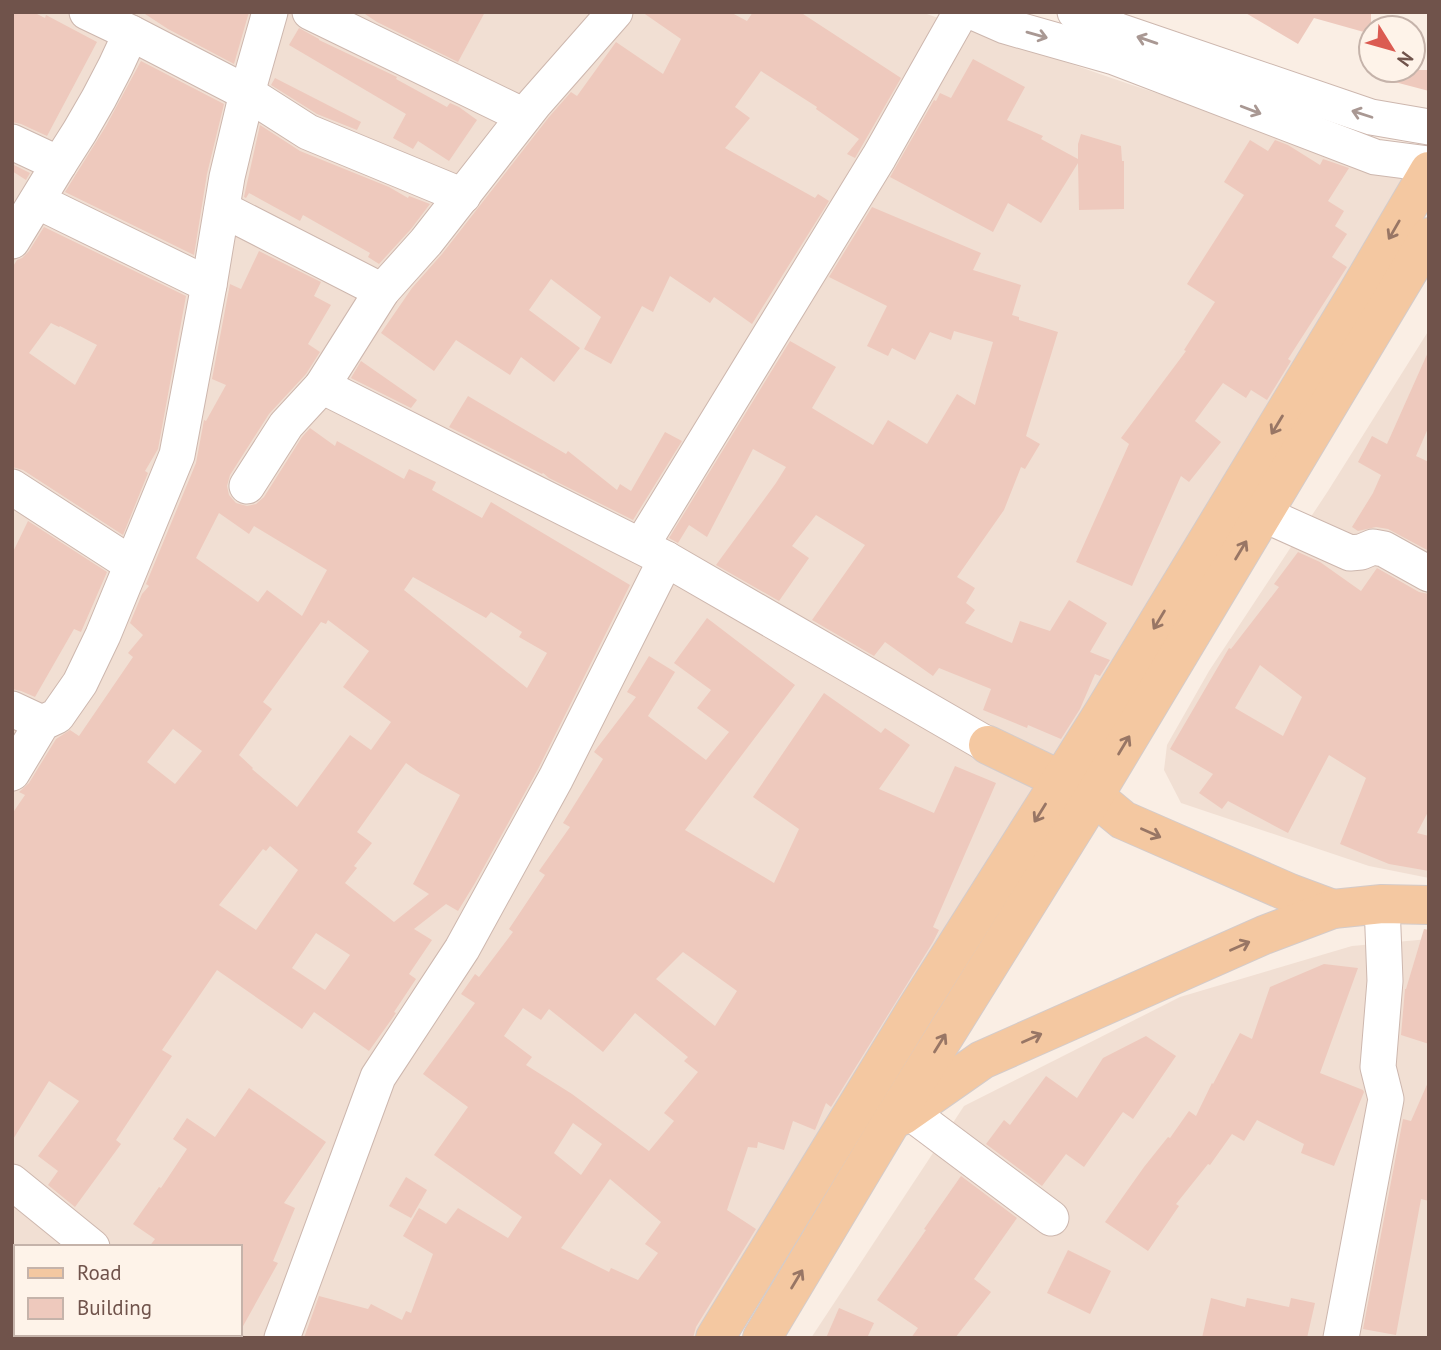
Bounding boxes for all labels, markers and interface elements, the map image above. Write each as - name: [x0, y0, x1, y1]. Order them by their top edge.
- north arrow: [1357, 14, 1427, 84]
- one-way arrow: [1025, 29, 1048, 42]
- one-way arrow: [1136, 33, 1158, 45]
- text: N: [1392, 47, 1419, 71]
- one-way arrow: [1240, 104, 1262, 117]
- one-way arrow: [1351, 107, 1373, 120]
- one-way arrow: [1387, 219, 1401, 239]
- one-way arrow: [1270, 414, 1284, 434]
- one-way arrow: [1235, 541, 1249, 561]
- one-way arrow: [1152, 609, 1166, 629]
- one-way arrow: [1118, 736, 1132, 756]
- one-way arrow: [1032, 803, 1047, 822]
- one-way arrow: [1139, 827, 1161, 840]
- one-way arrow: [1229, 939, 1250, 952]
- one-way arrow: [1021, 1031, 1042, 1044]
- one-way arrow: [933, 1034, 948, 1053]
- legend: [14, 1245, 242, 1336]
- text: Road: [77, 1259, 121, 1286]
- one-way arrow: [790, 1270, 804, 1290]
- text: Building: [77, 1294, 152, 1321]

